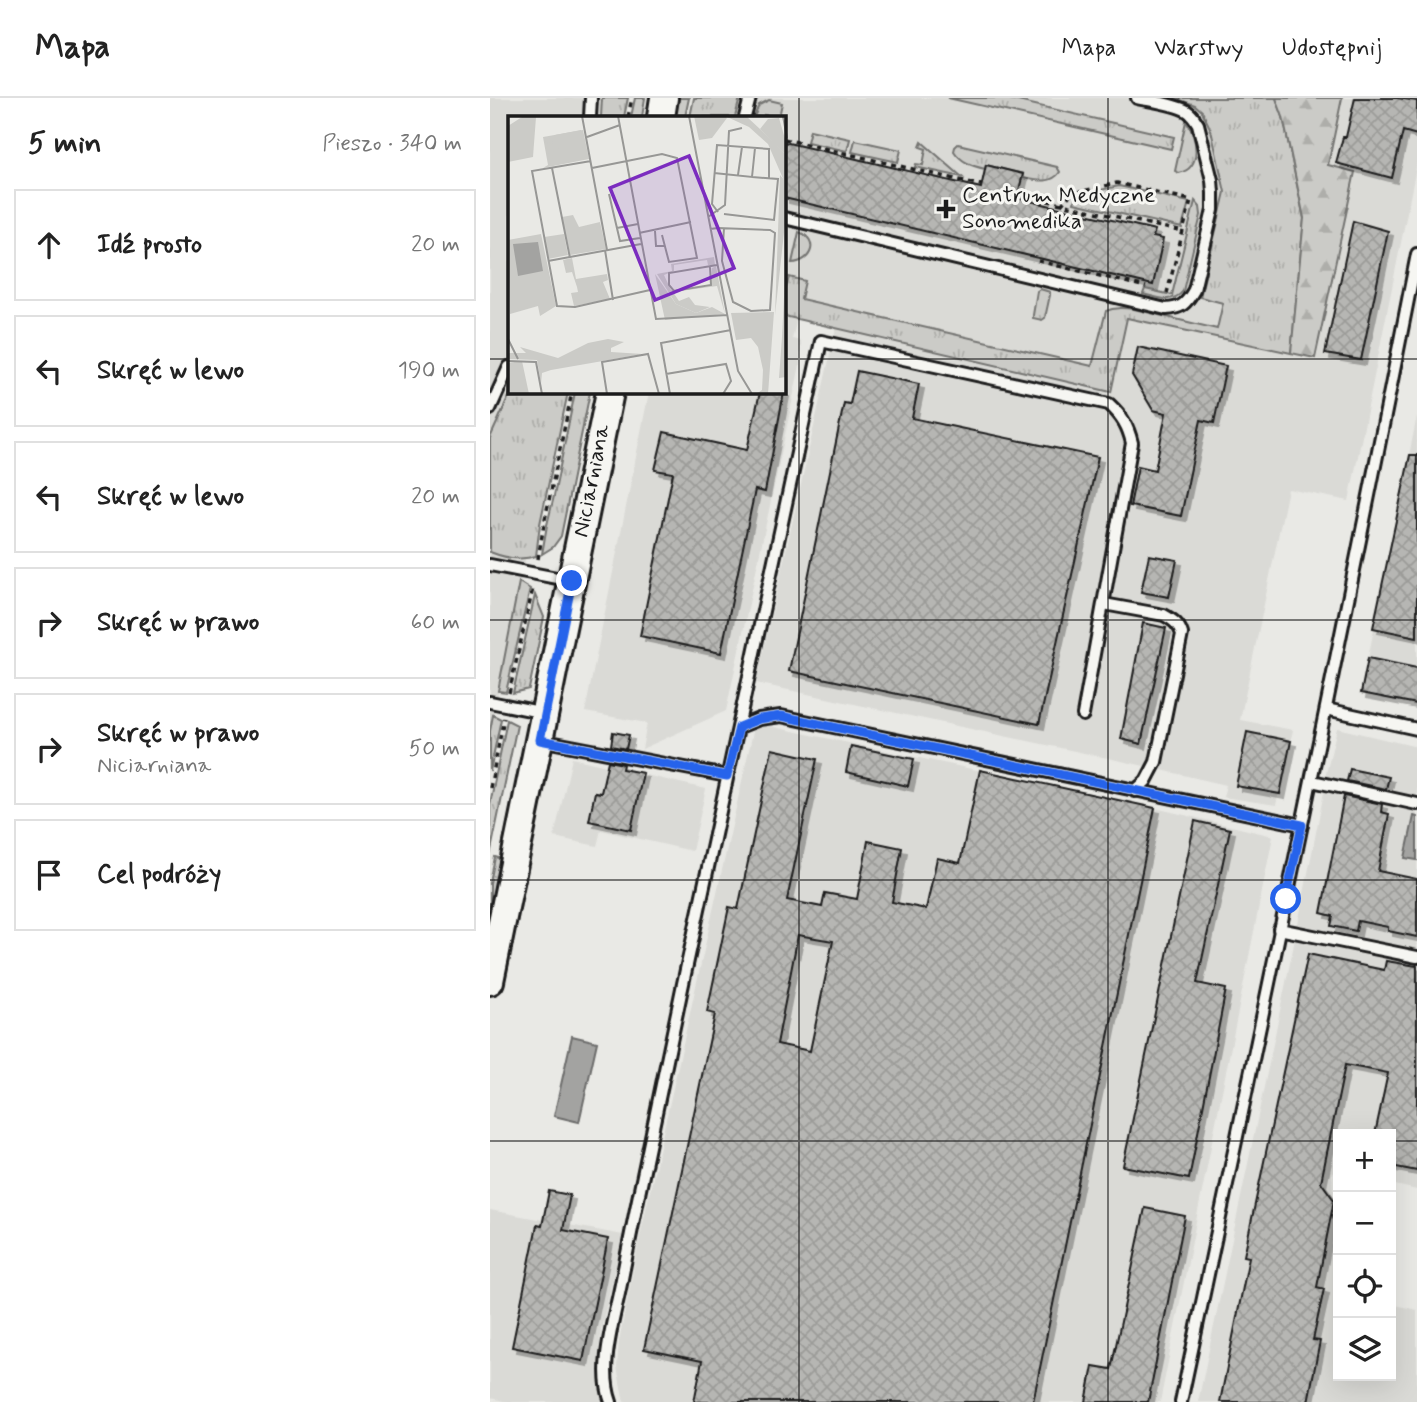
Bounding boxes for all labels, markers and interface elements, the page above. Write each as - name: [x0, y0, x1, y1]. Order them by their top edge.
- text: Mapa: [35, 26, 110, 70]
- text: Mapa: [1061, 33, 1116, 64]
- text: Warstwy: [1154, 33, 1244, 64]
- text: Udostępnij: [1282, 33, 1382, 64]
- inset map: [508, 116, 786, 394]
- text: 5 min: [28, 124, 102, 163]
- text: Pieszo · 340 m: [322, 129, 462, 159]
- place label: Centrum Medyczne Sonomedika: [962, 181, 1155, 237]
- marker: Centrum Medyczne Sonomedika: [936, 199, 956, 219]
- icon: ahead: [30, 226, 68, 264]
- text: Idź prosto: [97, 228, 202, 262]
- text: 20 m: [411, 230, 460, 260]
- icon: left: [30, 352, 68, 390]
- text: Skręć w lewo: [97, 354, 244, 388]
- text: 190 m: [398, 356, 460, 386]
- street label: Niciarniana: [566, 422, 618, 540]
- icon: left: [30, 478, 68, 516]
- text: Skręć w lewo: [97, 480, 244, 514]
- text: 20 m: [411, 482, 460, 512]
- route end: [556, 565, 587, 596]
- icon: right: [30, 604, 68, 642]
- text: Skręć w prawo: [97, 606, 259, 640]
- text: 60 m: [411, 608, 460, 638]
- text: Skręć w prawo: [97, 717, 259, 751]
- icon: right: [30, 730, 68, 768]
- text: 50 m: [409, 734, 460, 764]
- text: Niciarniana: [97, 751, 211, 781]
- icon: arrive: [30, 856, 68, 894]
- text: Cel podróży: [97, 858, 221, 892]
- route start: [1270, 883, 1301, 914]
- map controls: [1333, 1129, 1396, 1381]
- button: +: [1333, 1129, 1396, 1192]
- button: −: [1333, 1192, 1396, 1255]
- button: locate: [1333, 1255, 1396, 1318]
- button: layers: [1333, 1318, 1396, 1381]

